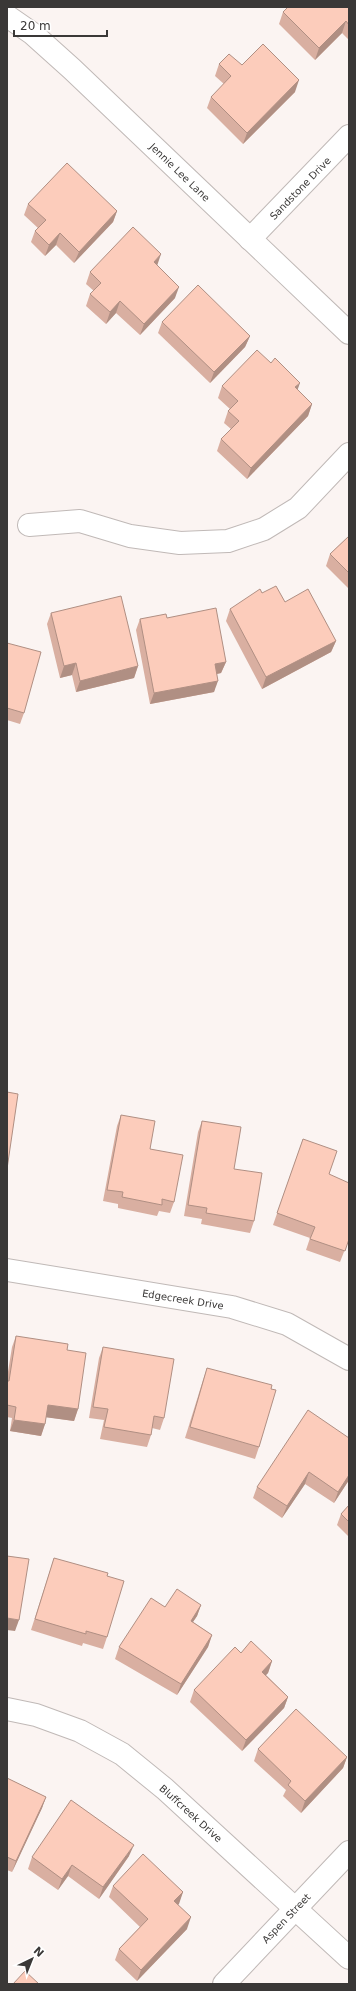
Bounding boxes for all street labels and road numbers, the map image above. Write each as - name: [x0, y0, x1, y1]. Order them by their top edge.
- street label: Jennie Lee Lane: [147, 140, 212, 204]
- street label: Sandstone Drive: [268, 155, 333, 222]
- street label: Edgecreek Drive: [141, 1288, 225, 1311]
- street label: Bluffcreek Drive: [157, 1782, 224, 1844]
- street label: Aspen Street: [260, 1891, 313, 1945]

